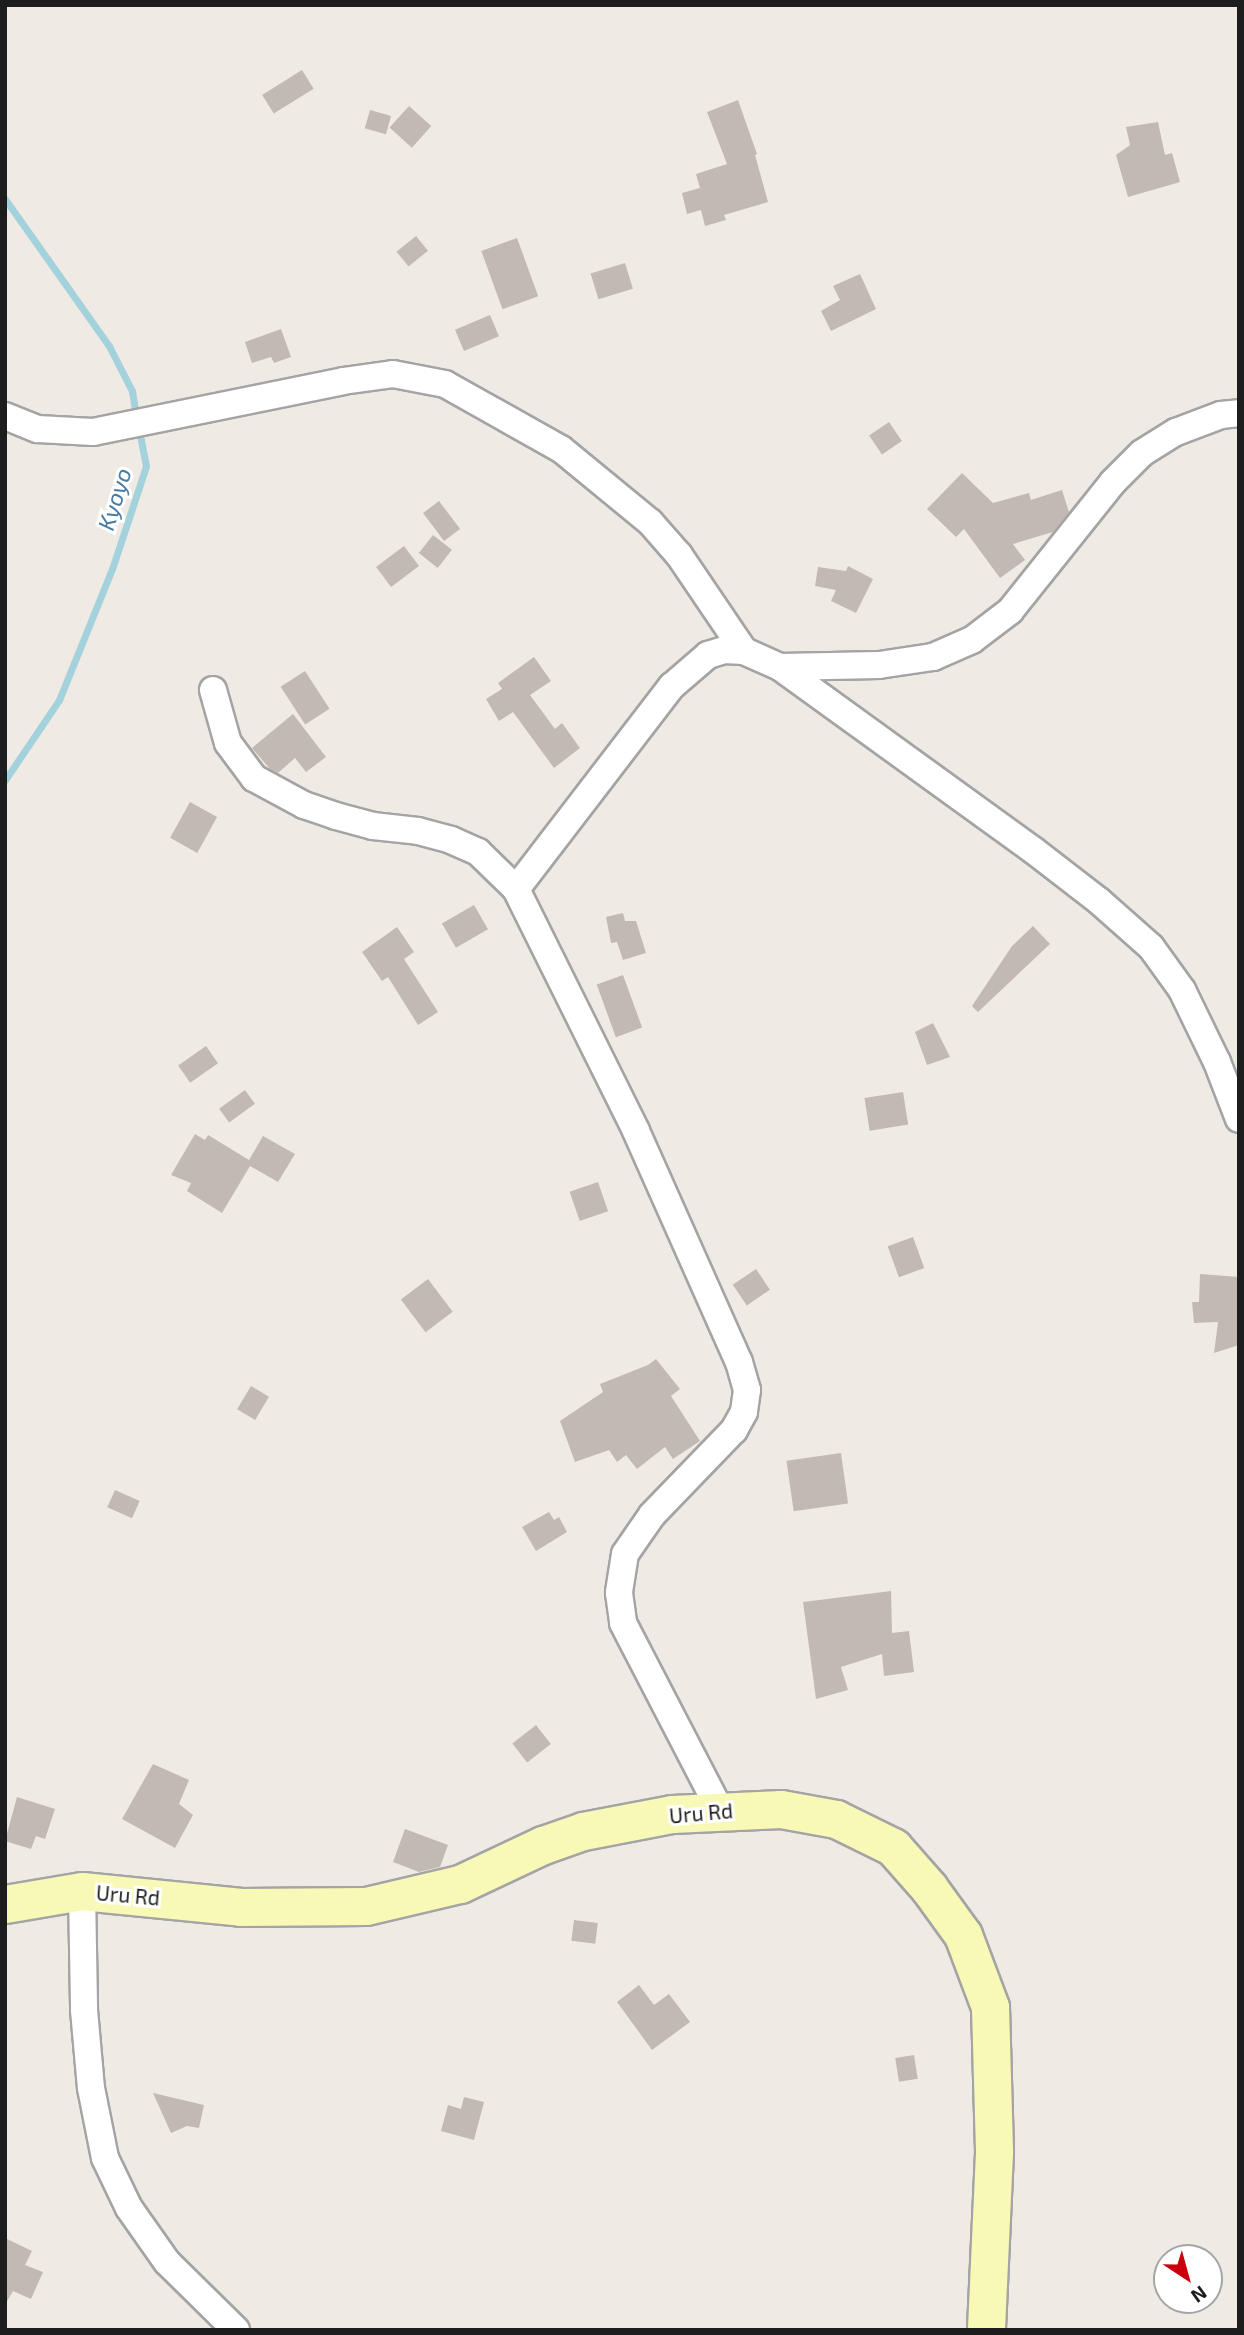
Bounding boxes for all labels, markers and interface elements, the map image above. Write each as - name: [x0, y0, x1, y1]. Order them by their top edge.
- water label: Kyoyo: [91, 464, 137, 534]
- street label: Uru Rd: [668, 1798, 734, 1828]
- street label: Uru Rd: [95, 1880, 161, 1910]
- north arrow: [1153, 2244, 1223, 2314]
- text: N: [1187, 2281, 1212, 2308]

